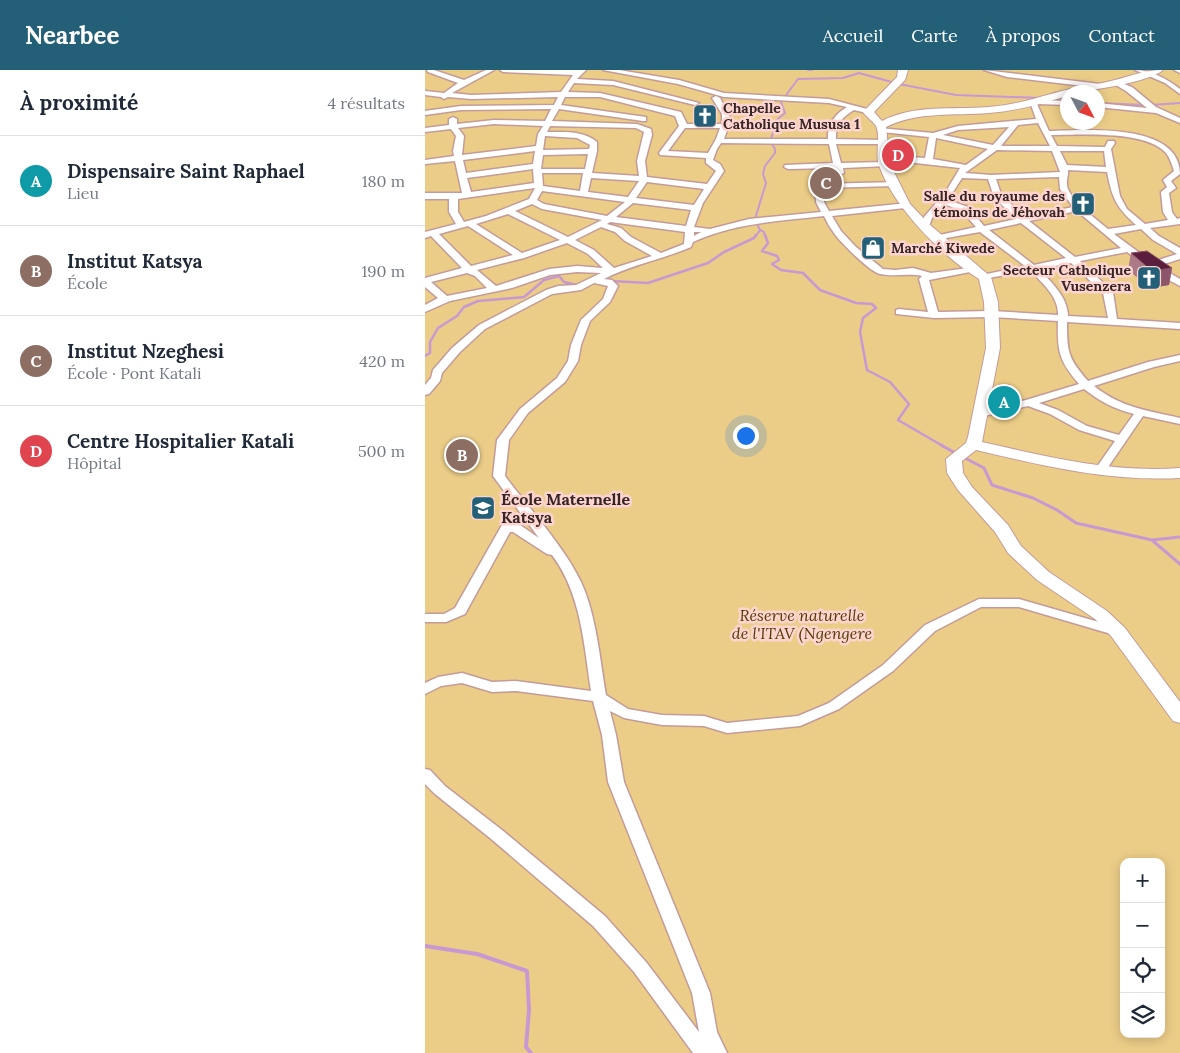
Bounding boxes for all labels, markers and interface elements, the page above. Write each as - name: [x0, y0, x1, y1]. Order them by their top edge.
- text: Nearbee: [25, 20, 119, 51]
- text: Accueil: [823, 24, 883, 47]
- text: Carte: [911, 24, 958, 47]
- text: À propos: [986, 24, 1060, 47]
- text: Contact: [1088, 24, 1155, 47]
- north arrow: [1060, 85, 1105, 130]
- text: À proximité: [20, 89, 138, 116]
- text: 4 résultats: [327, 93, 405, 113]
- place label: Chapelle Catholique Mususa 1: [723, 99, 860, 133]
- church icon: Chapelle Catholique Mususa 1: [692, 103, 718, 129]
- pin: D: [882, 136, 914, 174]
- text: Dispensaire Saint Raphael: [67, 159, 305, 183]
- pin: C: [810, 164, 842, 202]
- text: A: [31, 171, 41, 191]
- text: 180 m: [362, 171, 405, 191]
- text: Lieu: [67, 183, 99, 203]
- place label: Salle du royaume des témoins de Jéhovah: [924, 187, 1065, 221]
- church icon: Salle du royaume des témoins de Jéhovah: [1070, 191, 1096, 217]
- shop icon: Marché Kiwede: [860, 235, 886, 261]
- place label: Marché Kiwede: [891, 239, 995, 257]
- text: Institut Katsya: [67, 249, 203, 273]
- text: B: [31, 261, 41, 281]
- text: 190 m: [361, 261, 405, 281]
- place label: Secteur Catholique Vusenzera: [1003, 261, 1132, 295]
- church icon: Secteur Catholique Vusenzera: [1136, 265, 1162, 291]
- text: École: [67, 273, 108, 293]
- text: Institut Nzeghesi: [67, 339, 224, 363]
- text: C: [30, 351, 42, 371]
- text: 420 m: [359, 351, 405, 371]
- text: École · Pont Katali: [67, 363, 201, 383]
- pin: A: [988, 383, 1020, 421]
- your location: [733, 423, 759, 449]
- text: Centre Hospitalier Katali: [67, 429, 294, 453]
- pin: B: [446, 436, 478, 474]
- text: D: [30, 441, 42, 461]
- text: 500 m: [358, 441, 405, 461]
- text: Hôpital: [67, 453, 122, 473]
- place label: École Maternelle Katsya: [501, 489, 630, 527]
- school or university icon: École Maternelle Katsya: [470, 495, 496, 521]
- park label: Réserve naturelle de l'ITAV (Ngengere: [732, 605, 873, 644]
- map controls: [1120, 858, 1165, 1038]
- button: +: [1120, 858, 1165, 903]
- button: −: [1120, 903, 1165, 948]
- button: locate: [1120, 948, 1165, 993]
- button: layers: [1120, 993, 1165, 1038]

